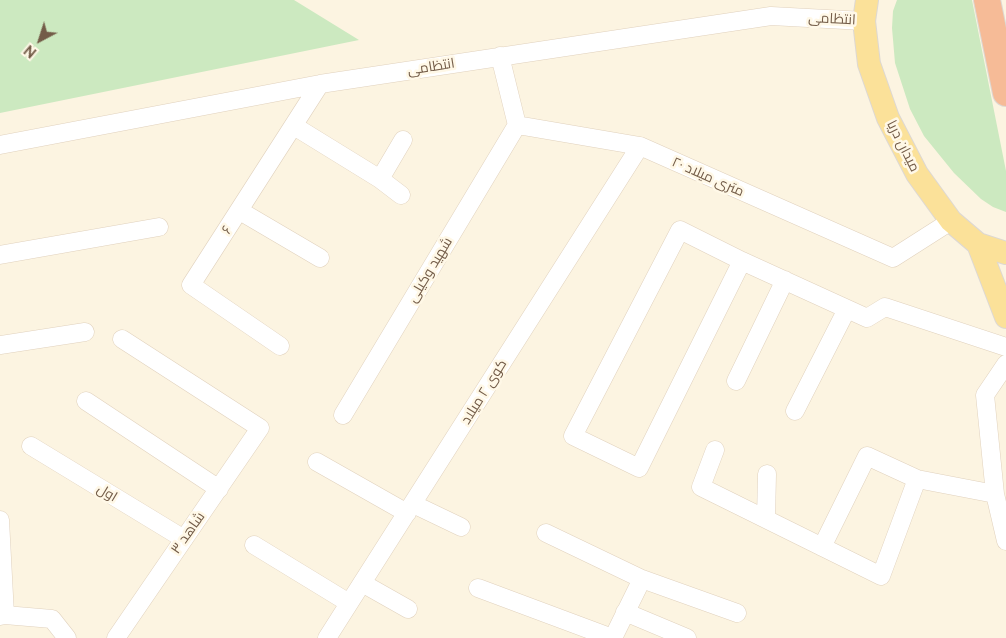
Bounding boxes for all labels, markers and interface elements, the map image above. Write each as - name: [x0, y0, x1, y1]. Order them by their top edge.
- street label: انتظامی: [808, 9, 856, 29]
- north arrow: [15, 15, 65, 65]
- text: N: [21, 42, 40, 61]
- street label: انتظامی: [406, 55, 456, 79]
- street label: میدان دریا: [883, 117, 923, 175]
- street label: ۲۰ متری میلاد: [669, 154, 747, 200]
- street label: ۶: [218, 223, 236, 237]
- street label: شهید وکیلی: [404, 234, 456, 306]
- street label: کوی ۲ میلاد: [457, 357, 511, 427]
- street label: اول: [94, 480, 120, 506]
- street label: شاهد ۳: [168, 509, 208, 557]

